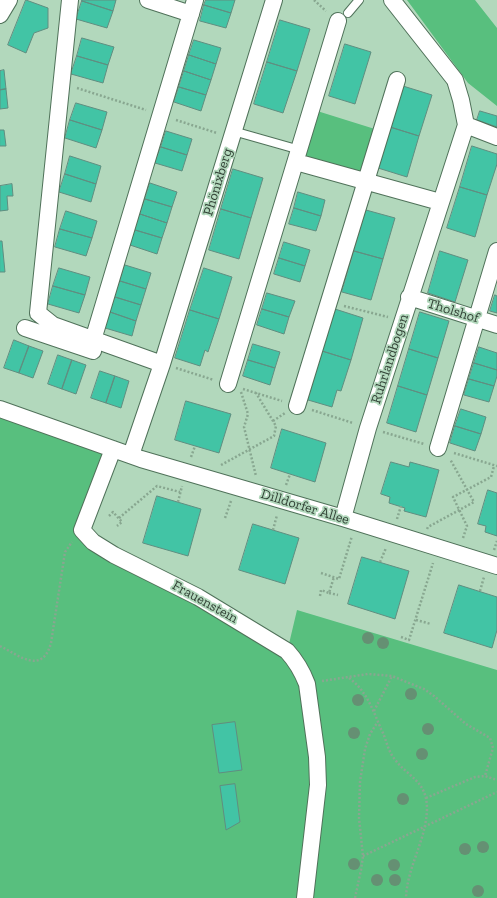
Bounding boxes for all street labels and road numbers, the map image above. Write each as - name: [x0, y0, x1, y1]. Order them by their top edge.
- street label: Phönixberg: [200, 146, 236, 218]
- street label: Tholshof: [425, 295, 481, 327]
- street label: Ruhrlandbogen: [368, 312, 412, 406]
- street label: Dilldorfer Allee: [259, 486, 351, 528]
- street label: Frauenstein: [169, 577, 241, 627]

